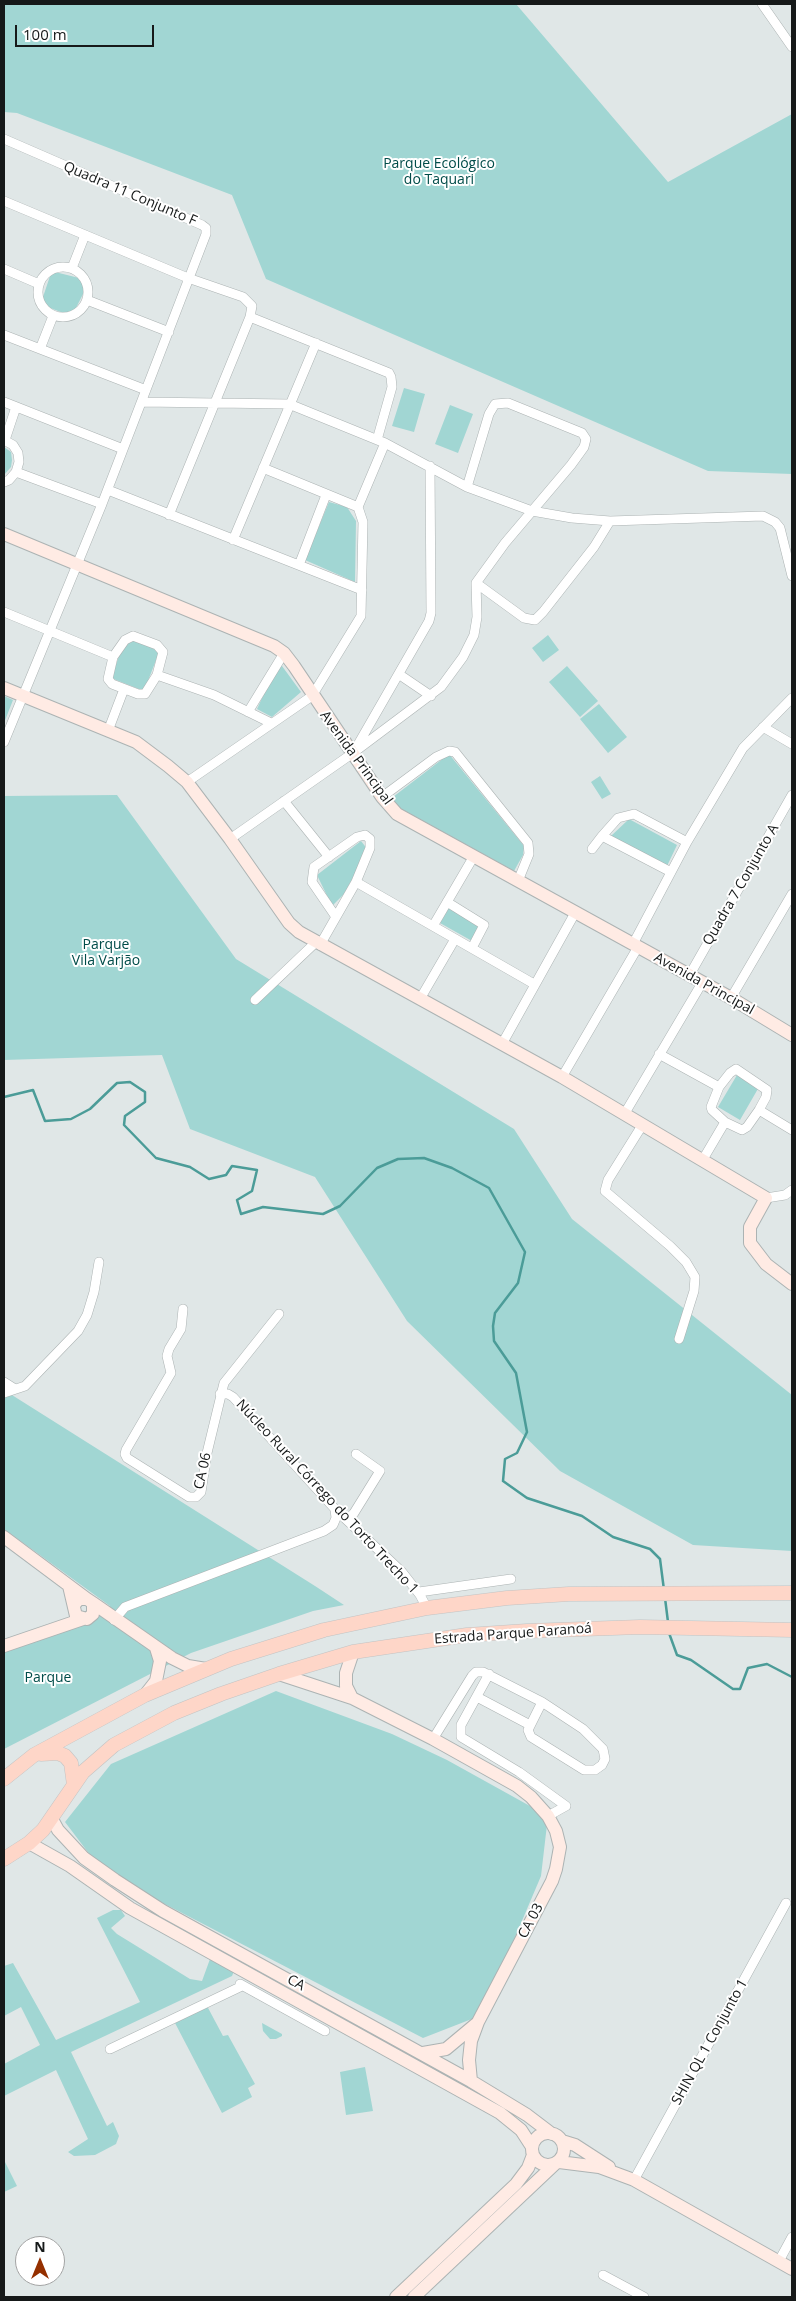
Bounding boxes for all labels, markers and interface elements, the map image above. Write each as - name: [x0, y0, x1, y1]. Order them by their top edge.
- scale bar: [18, 15, 156, 47]
- text: 100 m: [23, 24, 67, 44]
- park label: Parque Ecológico do Taquari: [383, 156, 495, 188]
- street label: Quadra 11 Conjunto F: [61, 158, 199, 230]
- street label: Avenida Principal: [316, 708, 396, 808]
- street label: Quadra 7 Conjunto A: [699, 821, 783, 949]
- park label: Parque Vila Varjão: [72, 937, 140, 970]
- street label: Avenida Principal: [651, 949, 757, 1019]
- street label: Núcleo Rural Córrego do Torto Trecho 1: [232, 1396, 422, 1598]
- street label: CA 06: [191, 1451, 215, 1491]
- street label: Estrada Parque Paranoá: [434, 1620, 592, 1648]
- park label: Parque: [25, 1670, 71, 1686]
- street label: CA 03: [515, 1901, 547, 1941]
- street label: CA: [284, 1971, 308, 1995]
- street label: SHIN QL 1 Conjunto 1: [668, 1976, 752, 2108]
- north arrow: [15, 2236, 65, 2286]
- text: N: [34, 2237, 46, 2256]

